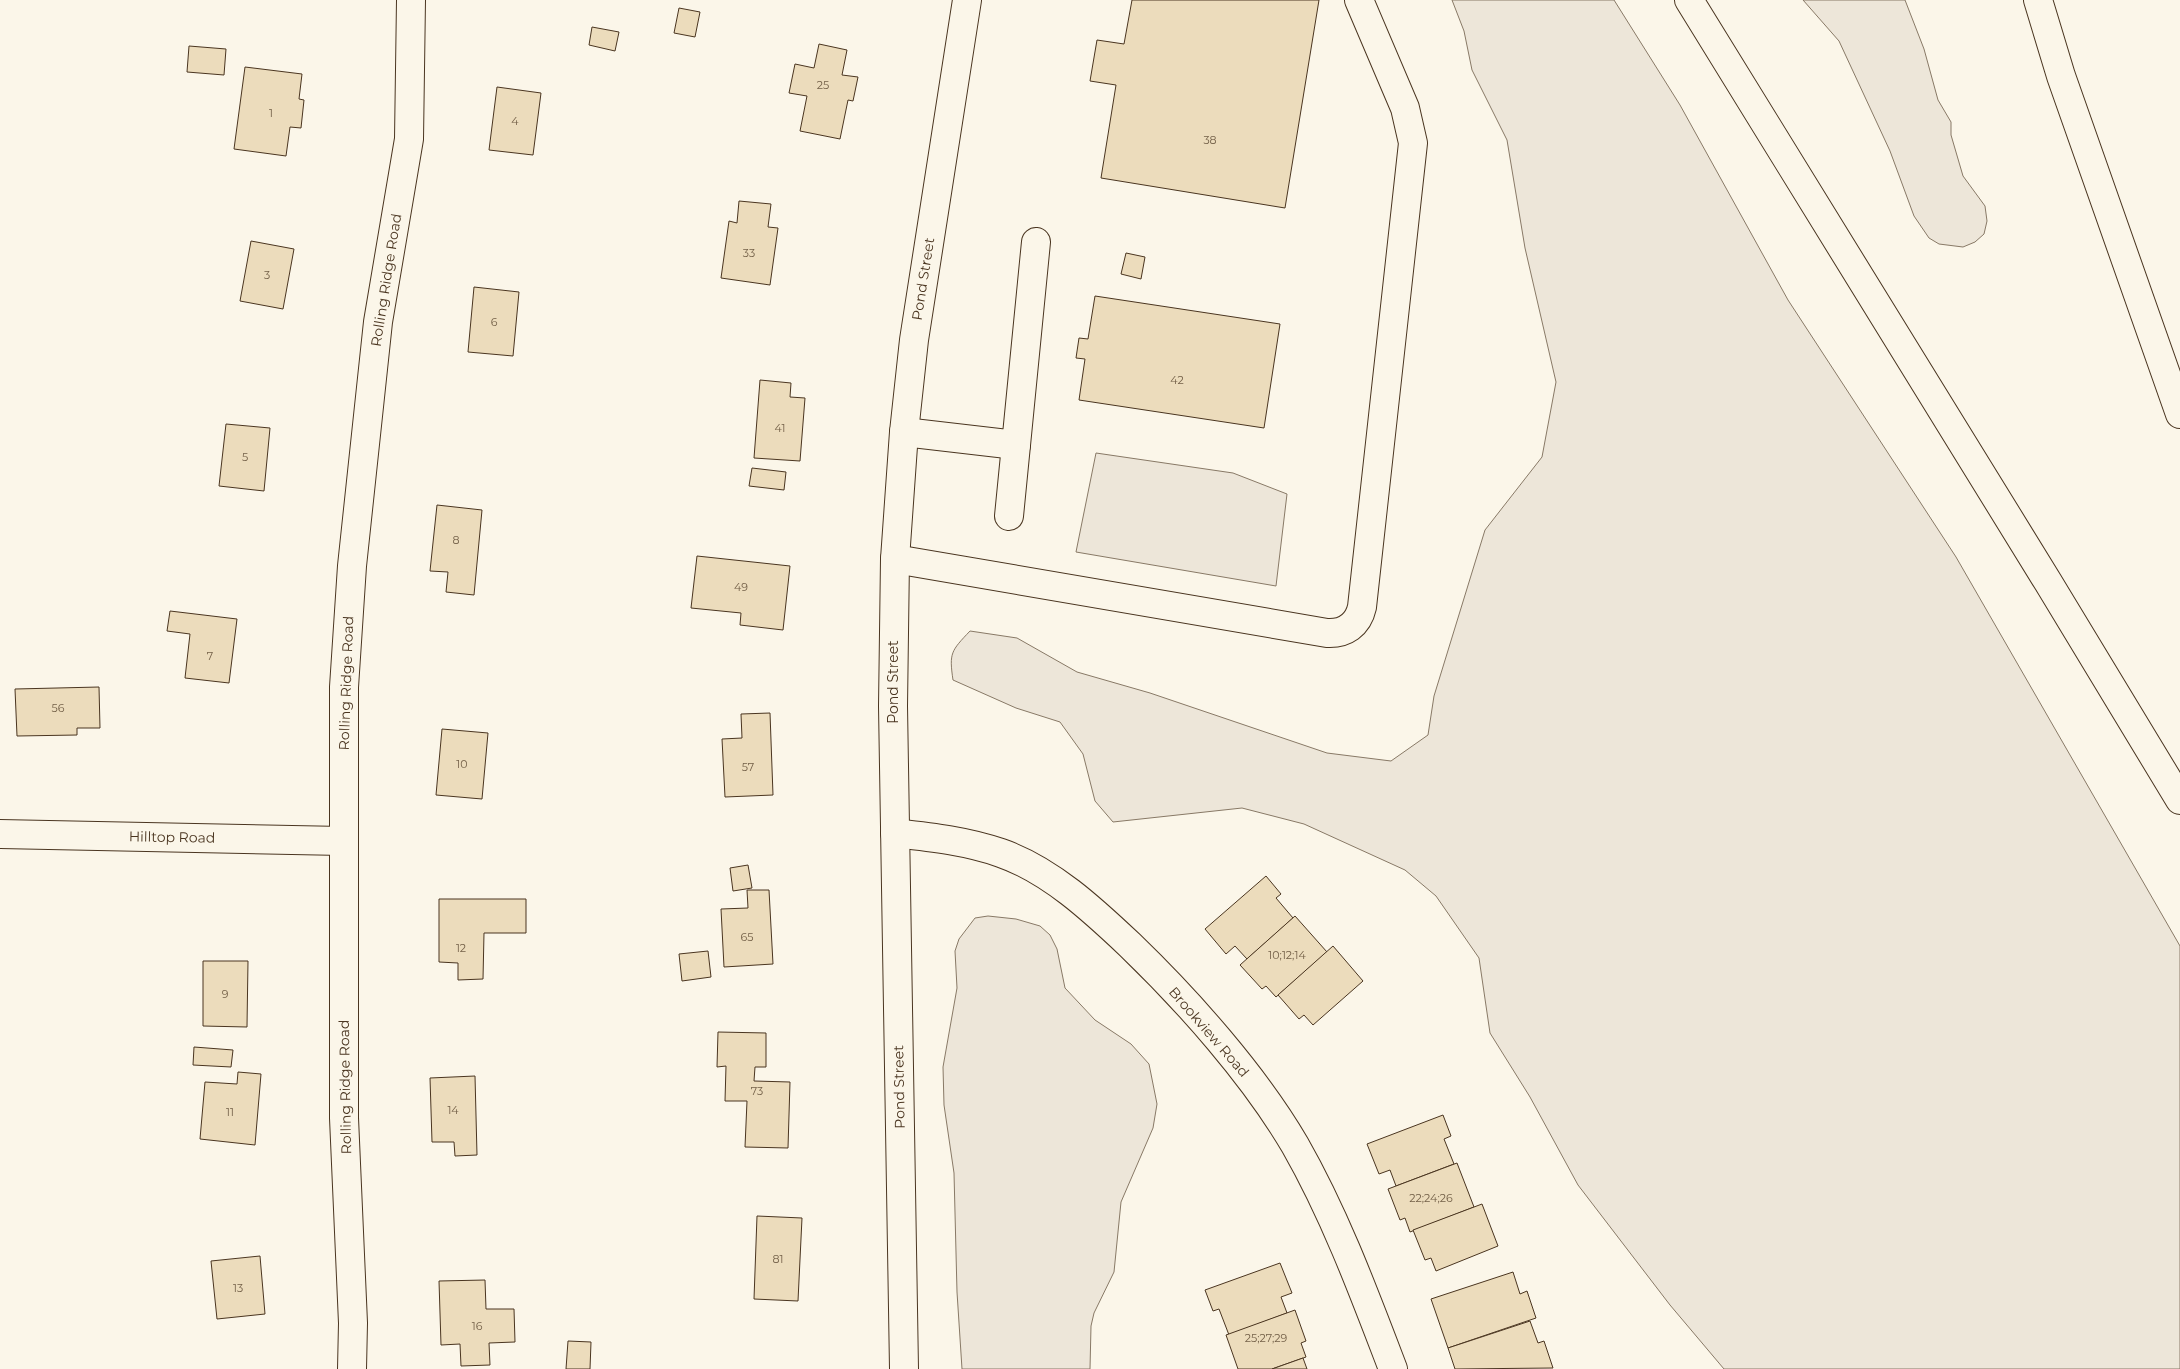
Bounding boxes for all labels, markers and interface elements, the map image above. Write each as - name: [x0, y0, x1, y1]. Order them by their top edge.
- house number: 25: [817, 78, 829, 92]
- house number: 1: [269, 106, 273, 120]
- house number: 4: [511, 114, 519, 128]
- house number: 38: [1203, 133, 1217, 147]
- street label: Rolling Ridge Road: [367, 212, 405, 348]
- street label: Pond Street: [908, 236, 938, 322]
- house number: 33: [743, 246, 755, 260]
- house number: 3: [264, 268, 270, 282]
- house number: 6: [491, 315, 498, 329]
- house number: 42: [1170, 373, 1184, 387]
- house number: 41: [775, 421, 785, 435]
- house number: 5: [242, 450, 248, 464]
- house number: 8: [452, 533, 460, 547]
- house number: 49: [734, 580, 748, 594]
- street label: Rolling Ridge Road: [335, 615, 357, 751]
- street label: Pond Street: [884, 640, 902, 724]
- house number: 7: [207, 649, 213, 663]
- house number: 56: [52, 701, 65, 715]
- house number: 10: [456, 757, 468, 771]
- house number: 57: [742, 760, 754, 774]
- street label: Hilltop Road: [129, 827, 215, 847]
- house number: 65: [741, 930, 753, 944]
- house number: 12: [456, 941, 466, 955]
- house number: 10;12;14: [1268, 948, 1306, 962]
- street label: Brookview Road: [1165, 983, 1253, 1081]
- house number: 9: [222, 987, 229, 1001]
- street label: Rolling Ridge Road: [335, 1020, 355, 1154]
- street label: Pond Street: [889, 1045, 909, 1129]
- house number: 73: [751, 1084, 763, 1098]
- house number: 14: [447, 1103, 459, 1117]
- house number: 11: [226, 1105, 234, 1119]
- house number: 22;24;26: [1409, 1191, 1453, 1205]
- house number: 81: [773, 1252, 784, 1266]
- house number: 13: [233, 1281, 243, 1295]
- house number: 16: [472, 1319, 483, 1333]
- house number: 25;27;29: [1245, 1331, 1288, 1345]

